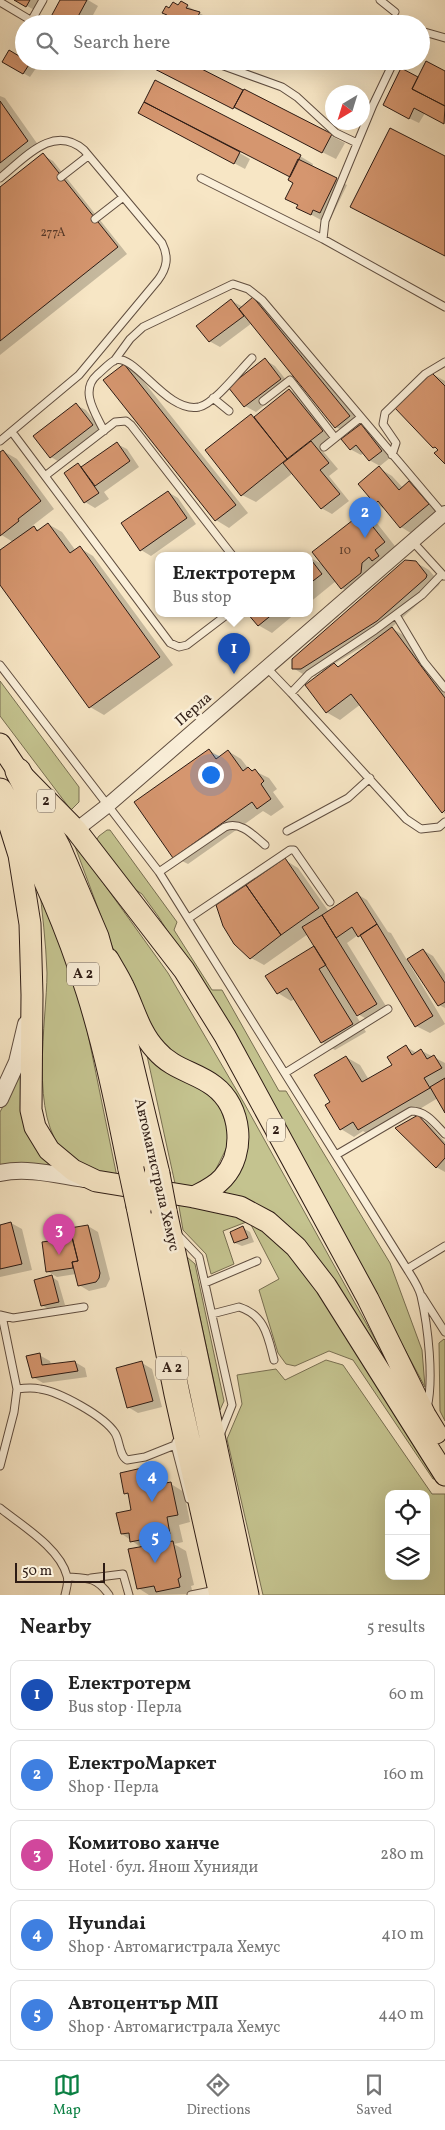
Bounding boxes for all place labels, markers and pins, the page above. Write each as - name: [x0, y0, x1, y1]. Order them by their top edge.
- pin: 2: [349, 497, 381, 538]
- pin: 1: [218, 633, 250, 674]
- pin: 3: [43, 1214, 75, 1255]
- pin: 4: [136, 1461, 168, 1502]
- pin: 5: [139, 1522, 171, 1563]

